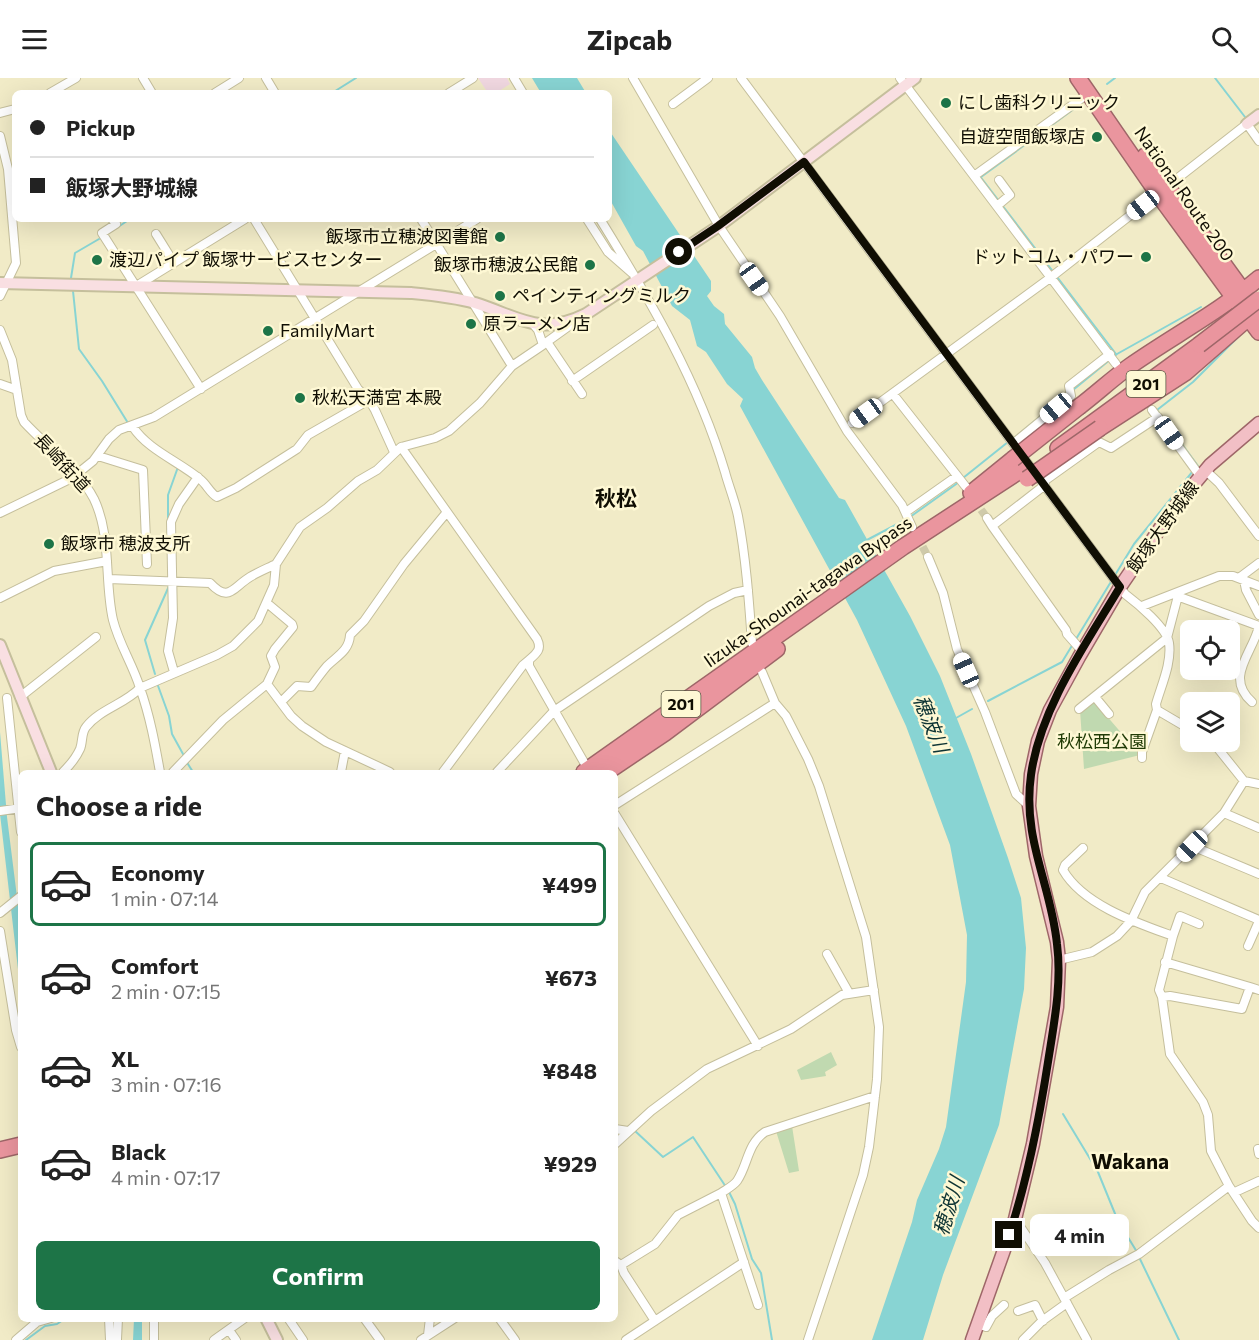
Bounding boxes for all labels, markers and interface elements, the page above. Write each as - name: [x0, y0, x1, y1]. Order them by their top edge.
- icon: menu: [18, 23, 51, 56]
- text: Zipcab: [587, 23, 672, 56]
- icon: search: [1208, 23, 1241, 56]
- place label: にし歯科クリニック: [958, 91, 1120, 113]
- marker: にし歯科クリニック: [939, 96, 953, 110]
- text: Pickup: [66, 114, 135, 141]
- street label: National Route 200: [1130, 122, 1240, 265]
- place label: 自遊空間飯塚店: [959, 125, 1085, 147]
- marker: 自遊空間飯塚店: [1090, 130, 1104, 144]
- text: 飯塚大野城線: [66, 174, 198, 201]
- car: [1123, 187, 1163, 223]
- place label: 飯塚市立穂波図書館: [326, 225, 488, 247]
- marker: 飯塚市立穂波図書館: [493, 230, 507, 244]
- route start: [665, 238, 692, 265]
- place label: ドットコム・パワー: [972, 245, 1134, 267]
- place label: 渡辺パイプ 飯塚サービスセンター: [109, 248, 382, 270]
- marker: ドットコム・パワー: [1139, 250, 1153, 264]
- marker: 渡辺パイプ 飯塚サービスセンター: [90, 253, 104, 267]
- place label: 飯塚市穂波公民館: [434, 253, 578, 275]
- marker: 飯塚市穂波公民館: [583, 258, 597, 272]
- car: [736, 259, 772, 299]
- place label: ペインティングミルク: [512, 284, 691, 306]
- marker: ペインティングミルク: [493, 289, 507, 303]
- place label: 原ラーメン店: [483, 312, 590, 334]
- marker: 原ラーメン店: [464, 317, 478, 331]
- place label: FamilyMart: [280, 319, 375, 341]
- marker: FamilyMart: [261, 324, 275, 338]
- road number: 201: [1126, 371, 1166, 397]
- place label: 秋松天満宮 本殿: [312, 386, 441, 408]
- car: [1036, 390, 1076, 426]
- marker: 秋松天満宮 本殿: [293, 391, 307, 405]
- car: [846, 395, 886, 431]
- car: [1151, 413, 1187, 453]
- street label: 長崎街道: [30, 428, 95, 496]
- street label: 飯塚大野城線: [1122, 476, 1203, 577]
- district label: 秋松: [595, 485, 637, 510]
- street label: Iizuka-Shounai-tagawa Bypass: [699, 511, 916, 672]
- place label: 飯塚市 穂波支所: [61, 532, 190, 554]
- marker: 飯塚市 穂波支所: [42, 537, 56, 551]
- map controls: [1180, 620, 1240, 752]
- button: locate: [1180, 620, 1240, 680]
- car: [950, 650, 982, 690]
- road number: 201: [662, 691, 700, 717]
- water label: 穂波川: [910, 691, 955, 758]
- button: layers: [1180, 692, 1240, 752]
- park label: 秋松西公園: [1057, 730, 1147, 752]
- text: Choose a ride: [36, 789, 202, 822]
- car: [1173, 827, 1211, 865]
- icon: car: [39, 857, 93, 911]
- text: Economy: [111, 859, 205, 886]
- text: ¥499: [542, 871, 597, 898]
- text: 1 min · 07:14: [111, 886, 219, 910]
- icon: car: [39, 950, 93, 1004]
- text: Comfort: [111, 952, 199, 979]
- text: ¥673: [545, 964, 597, 991]
- text: 2 min · 07:15: [111, 979, 221, 1003]
- icon: car: [39, 1043, 93, 1097]
- text: XL: [111, 1045, 139, 1072]
- text: ¥848: [542, 1057, 597, 1084]
- text: 3 min · 07:16: [111, 1072, 222, 1096]
- icon: car: [39, 1136, 93, 1190]
- text: Black: [111, 1138, 166, 1165]
- district label: Wakana: [1091, 1148, 1169, 1173]
- text: ¥929: [544, 1150, 597, 1177]
- text: 4 min · 07:17: [111, 1165, 221, 1189]
- water label: 穂波川: [928, 1172, 969, 1238]
- callout: 4 min: [1030, 1214, 1129, 1256]
- route end: [995, 1221, 1022, 1248]
- text: 4 min: [1054, 1223, 1105, 1247]
- button: Confirm: [36, 1241, 600, 1310]

